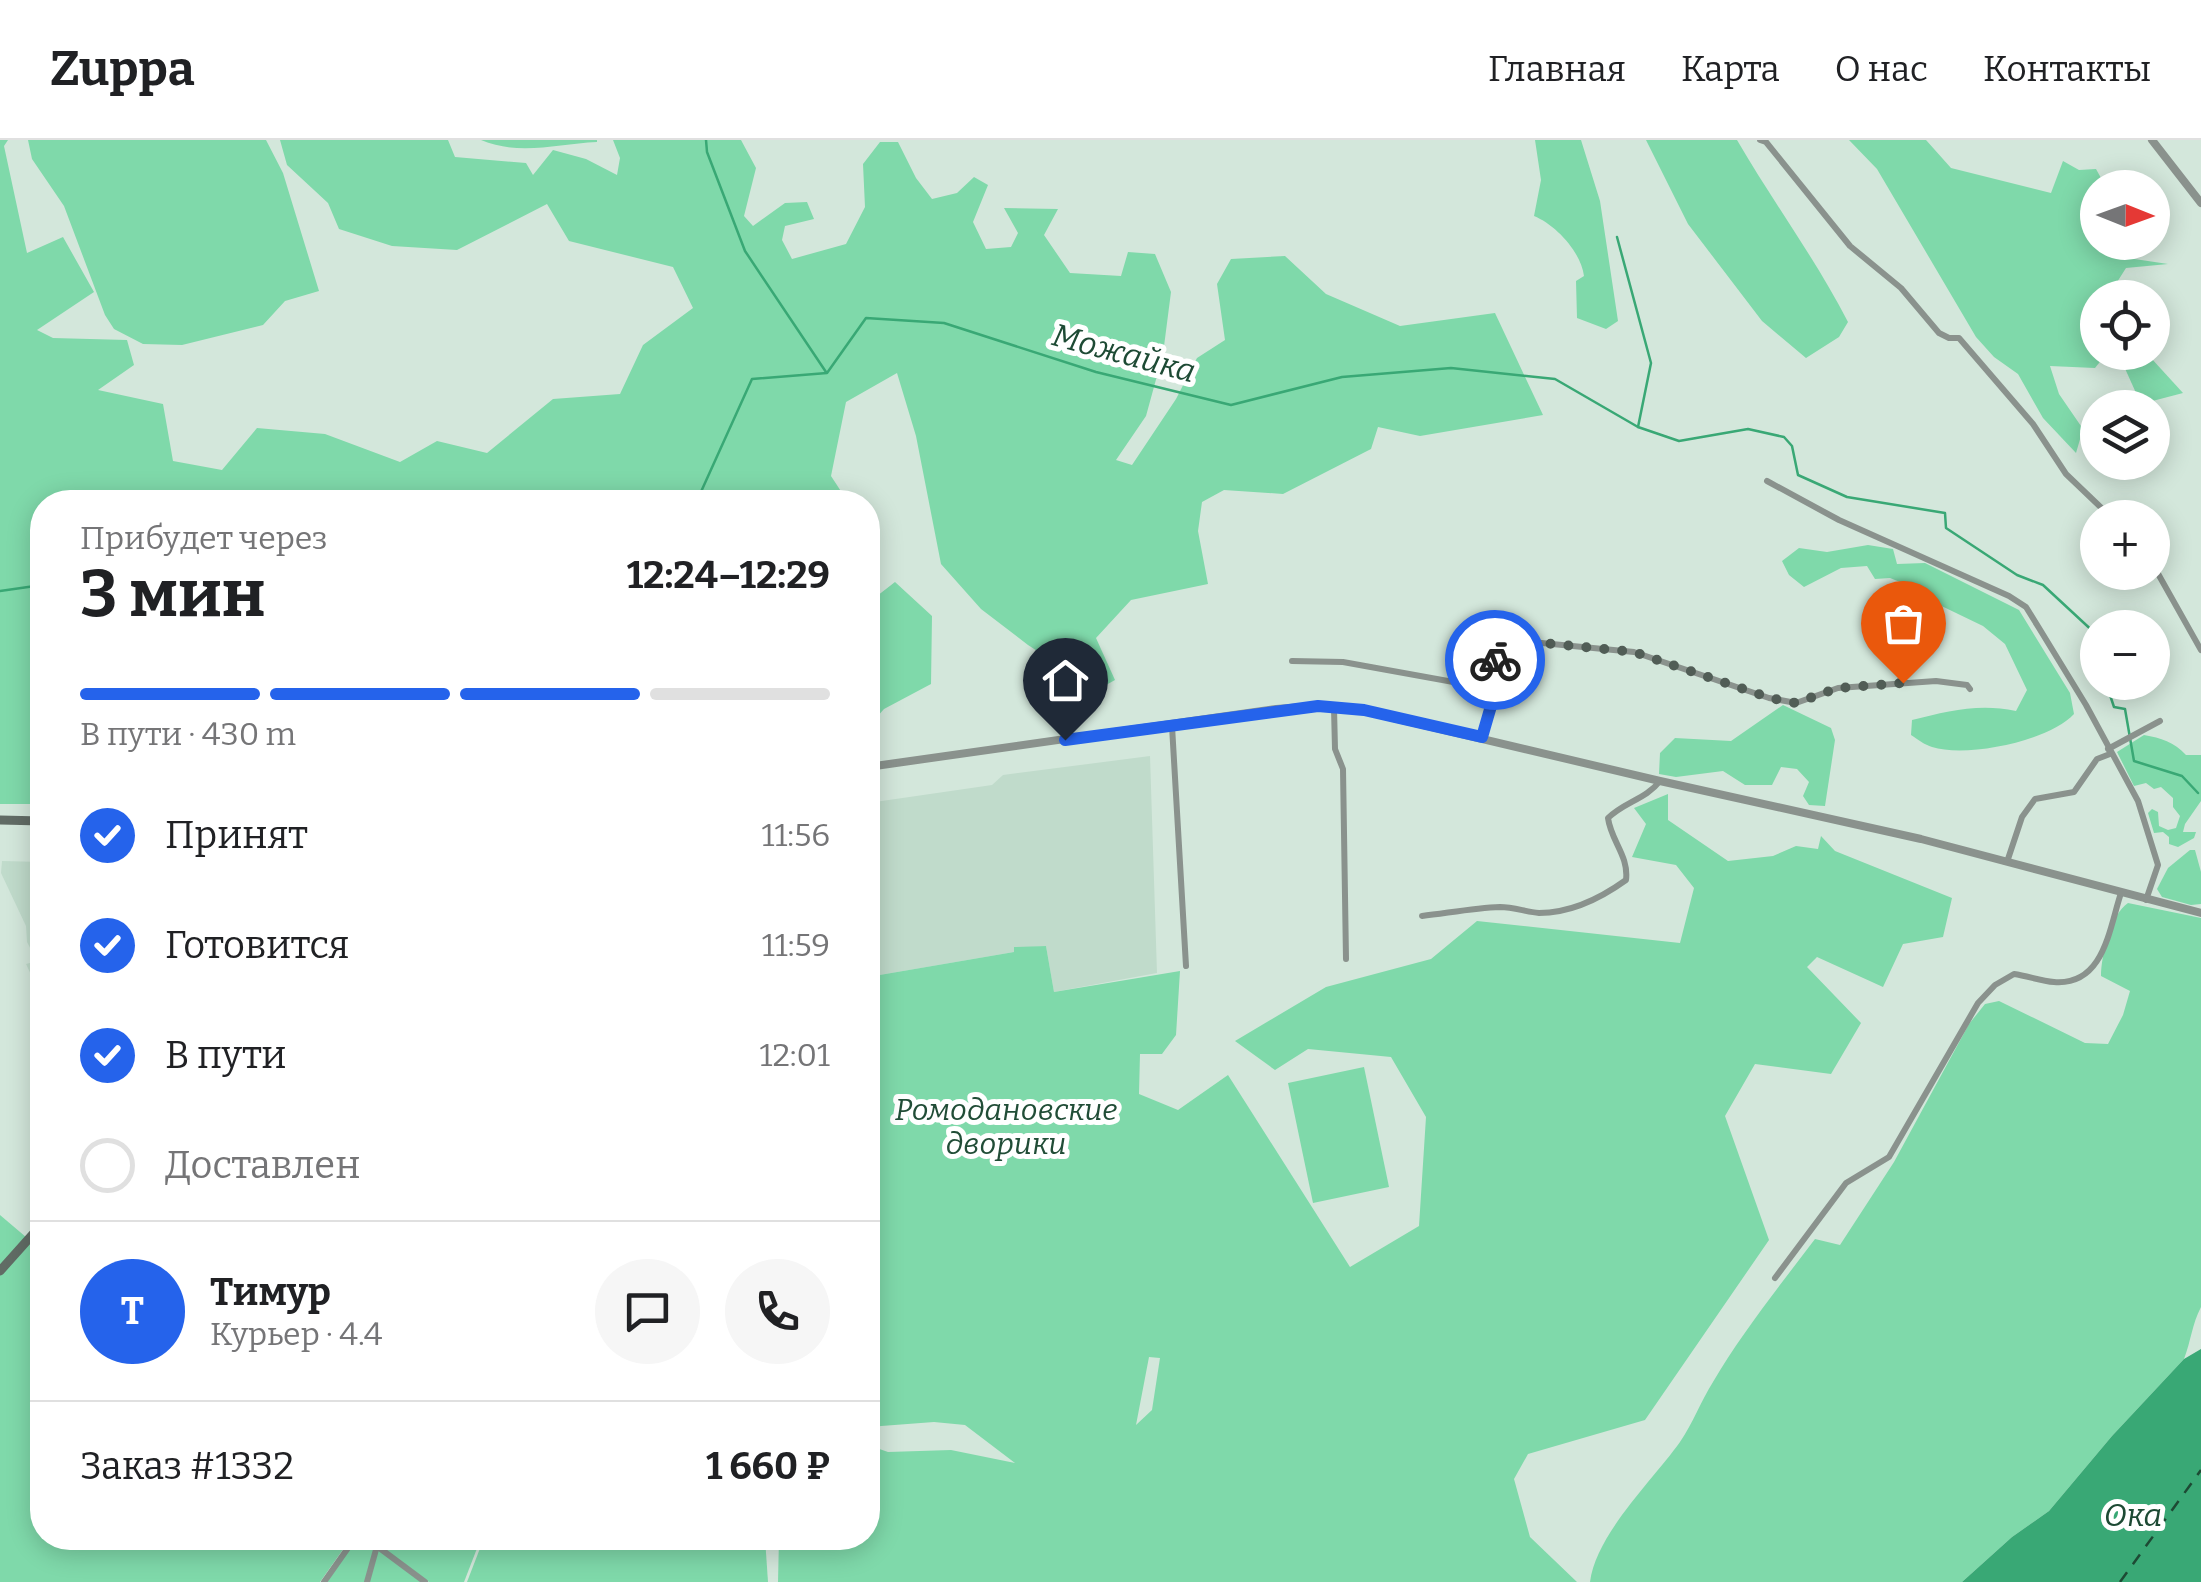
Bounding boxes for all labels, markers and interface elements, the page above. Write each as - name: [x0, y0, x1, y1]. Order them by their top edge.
- text: Zuppa: [50, 40, 195, 98]
- text: Главная: [1488, 48, 1626, 90]
- text: Карта: [1681, 48, 1780, 90]
- text: О нас: [1835, 48, 1928, 90]
- text: Контакты: [1983, 48, 2151, 90]
- north arrow: [2080, 170, 2170, 260]
- map controls: [2080, 170, 2170, 700]
- button: locate: [2080, 280, 2170, 370]
- water label: Можайка: [1048, 316, 1200, 390]
- button: layers: [2080, 390, 2170, 480]
- button: +: [2080, 500, 2170, 590]
- text: Прибудет через: [80, 519, 327, 557]
- text: 12:24–12:29: [627, 552, 830, 598]
- text: 3 мин: [80, 555, 265, 633]
- pin: [1861, 581, 1946, 684]
- icon: bag: [1876, 596, 1931, 651]
- courier: [1445, 610, 1545, 710]
- button: −: [2080, 610, 2170, 700]
- icon: bike: [1468, 633, 1523, 688]
- pin: [1023, 638, 1108, 741]
- icon: home: [1038, 653, 1093, 708]
- text: В пути · 430 m: [80, 715, 296, 753]
- icon: check: [80, 808, 135, 863]
- text: Принят: [165, 812, 308, 858]
- text: 11:56: [761, 816, 830, 854]
- icon: check: [80, 918, 135, 973]
- text: Готовится: [165, 922, 349, 968]
- text: 11:59: [762, 926, 830, 964]
- icon: check: [80, 1028, 135, 1083]
- text: В пути: [165, 1032, 286, 1078]
- text: 12:01: [759, 1036, 830, 1074]
- park label: Ромодановские дворики: [895, 1092, 1117, 1162]
- text: Доставлен: [165, 1142, 360, 1188]
- button: chat: [595, 1259, 700, 1364]
- button: phone: [725, 1259, 830, 1364]
- text: Тимур: [210, 1269, 331, 1315]
- text: Т: [121, 1288, 144, 1334]
- text: Курьер · 4.4: [210, 1315, 382, 1353]
- text: Заказ #1332: [80, 1443, 294, 1489]
- text: 1 660 ₽: [706, 1443, 830, 1489]
- water label: Ока: [2104, 1496, 2162, 1534]

